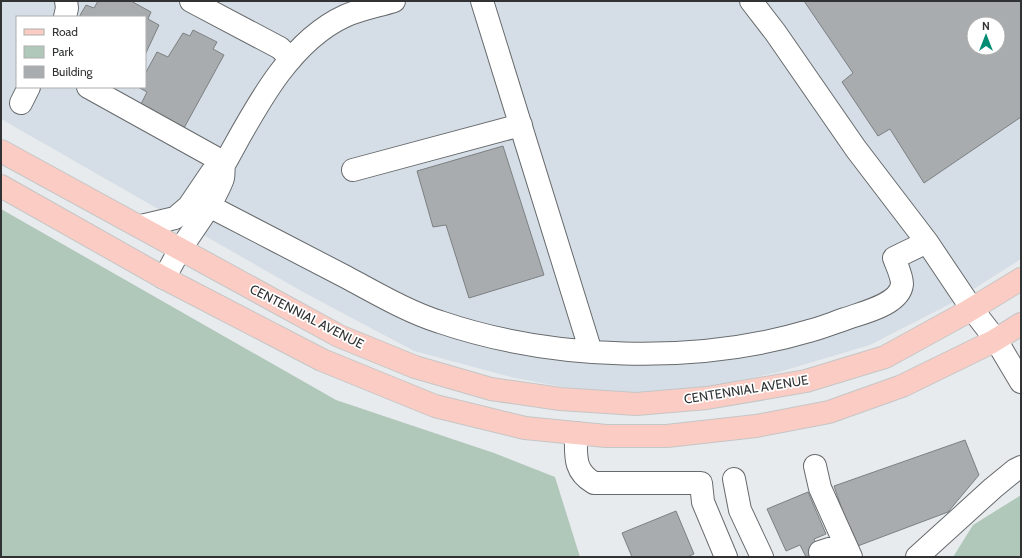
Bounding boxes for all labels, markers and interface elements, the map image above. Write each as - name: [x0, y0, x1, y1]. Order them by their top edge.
- legend: [16, 16, 146, 88]
- north arrow: [966, 16, 1006, 56]
- text: N: [982, 19, 990, 33]
- text: Road: [52, 24, 78, 39]
- text: Park: [52, 44, 74, 59]
- text: Building: [52, 64, 94, 79]
- street label: CENTENNIAL AVENUE: [247, 280, 367, 352]
- street label: CENTENNIAL AVENUE: [683, 371, 809, 407]

